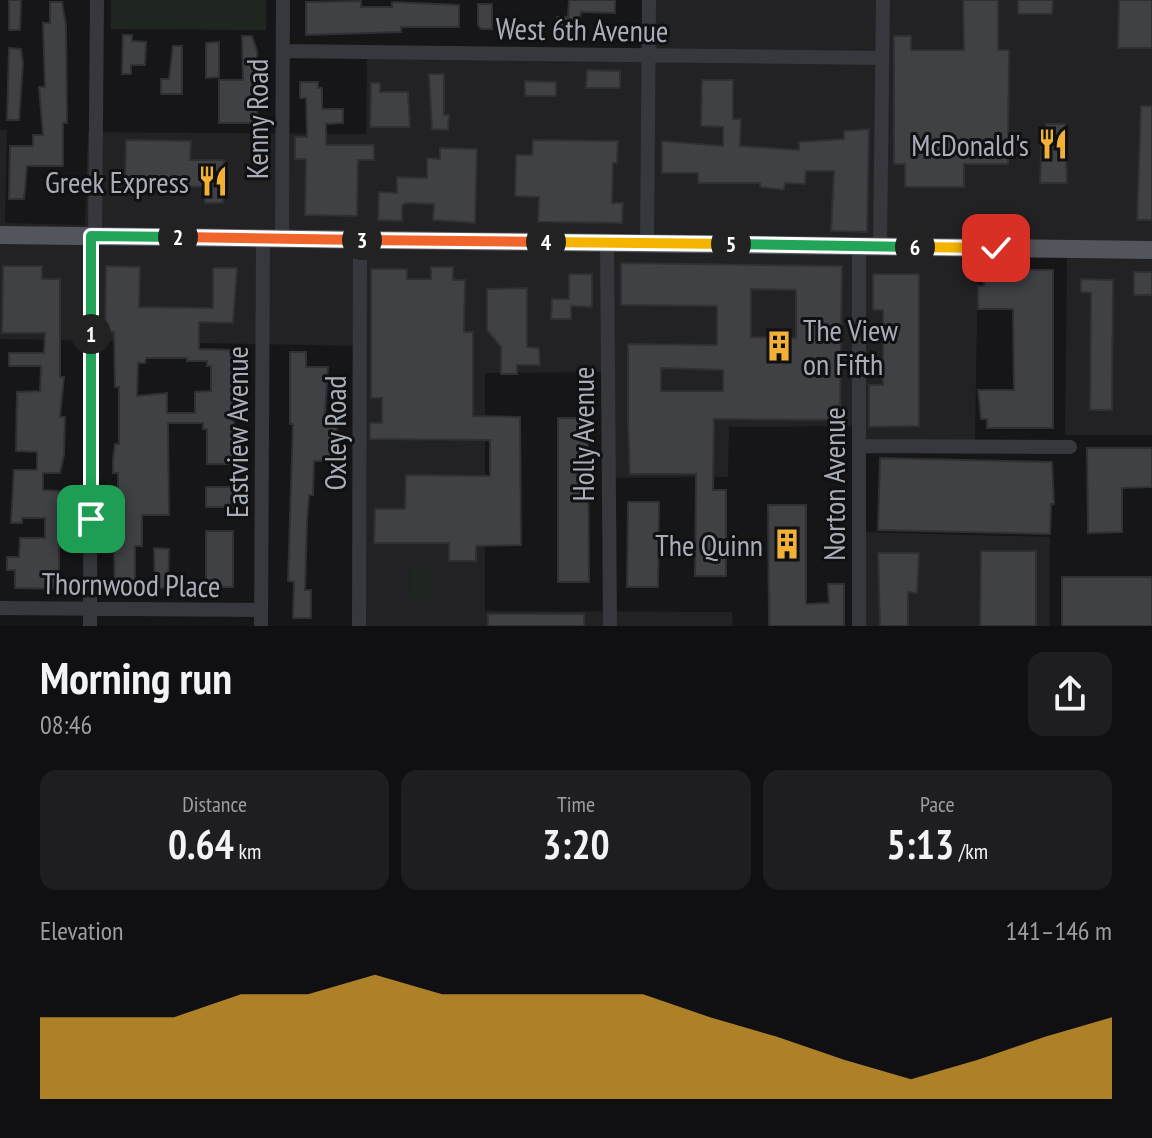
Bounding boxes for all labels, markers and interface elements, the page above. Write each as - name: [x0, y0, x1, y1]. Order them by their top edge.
- street label: West 6th Avenue: [495, 8, 669, 50]
- street label: Kenny Road: [237, 59, 276, 179]
- place label: McDonald's: [911, 125, 1029, 164]
- restaurant icon: McDonald's: [1036, 127, 1070, 161]
- place label: Greek Express: [45, 162, 189, 201]
- restaurant icon: Greek Express: [196, 164, 230, 198]
- pin: [962, 214, 1030, 282]
- pin: 2: [158, 217, 198, 257]
- pin: 3: [342, 220, 382, 260]
- pin: 4: [526, 222, 566, 262]
- text: 2: [173, 223, 183, 251]
- pin: 5: [711, 224, 751, 264]
- text: 3: [357, 226, 367, 254]
- icon: check: [974, 226, 1018, 270]
- pin: 6: [895, 227, 935, 267]
- text: 4: [541, 228, 551, 256]
- text: 5: [726, 230, 736, 258]
- text: 6: [910, 233, 920, 261]
- place label: The View on Fifth: [803, 310, 898, 383]
- pin: 1: [71, 314, 111, 354]
- text: 1: [86, 320, 96, 348]
- building icon: The View on Fifth: [762, 329, 796, 363]
- street label: Eastview Avenue: [217, 346, 256, 518]
- street label: Holly Avenue: [563, 367, 602, 501]
- street label: Oxley Road: [315, 376, 354, 490]
- street label: Norton Avenue: [814, 407, 853, 561]
- pin: [57, 485, 125, 553]
- icon: arrive: [69, 497, 113, 541]
- place label: The Quinn: [655, 525, 763, 564]
- building icon: The Quinn: [770, 527, 804, 561]
- street label: Thornwood Place: [41, 563, 221, 605]
- text: Morning run: [40, 649, 232, 706]
- button: share: [1028, 652, 1112, 736]
- text: 08:46: [40, 708, 92, 741]
- text: Distance: [182, 790, 247, 818]
- text: Time: [557, 790, 595, 818]
- text: Pace: [920, 790, 955, 818]
- text: 0.64: [168, 818, 234, 870]
- text: 3:20: [542, 818, 610, 870]
- text: 5:13: [887, 818, 954, 870]
- text: km: [234, 837, 261, 865]
- text: /km: [954, 837, 988, 865]
- text: Elevation: [40, 914, 123, 947]
- text: 141–146 m: [1006, 914, 1112, 947]

